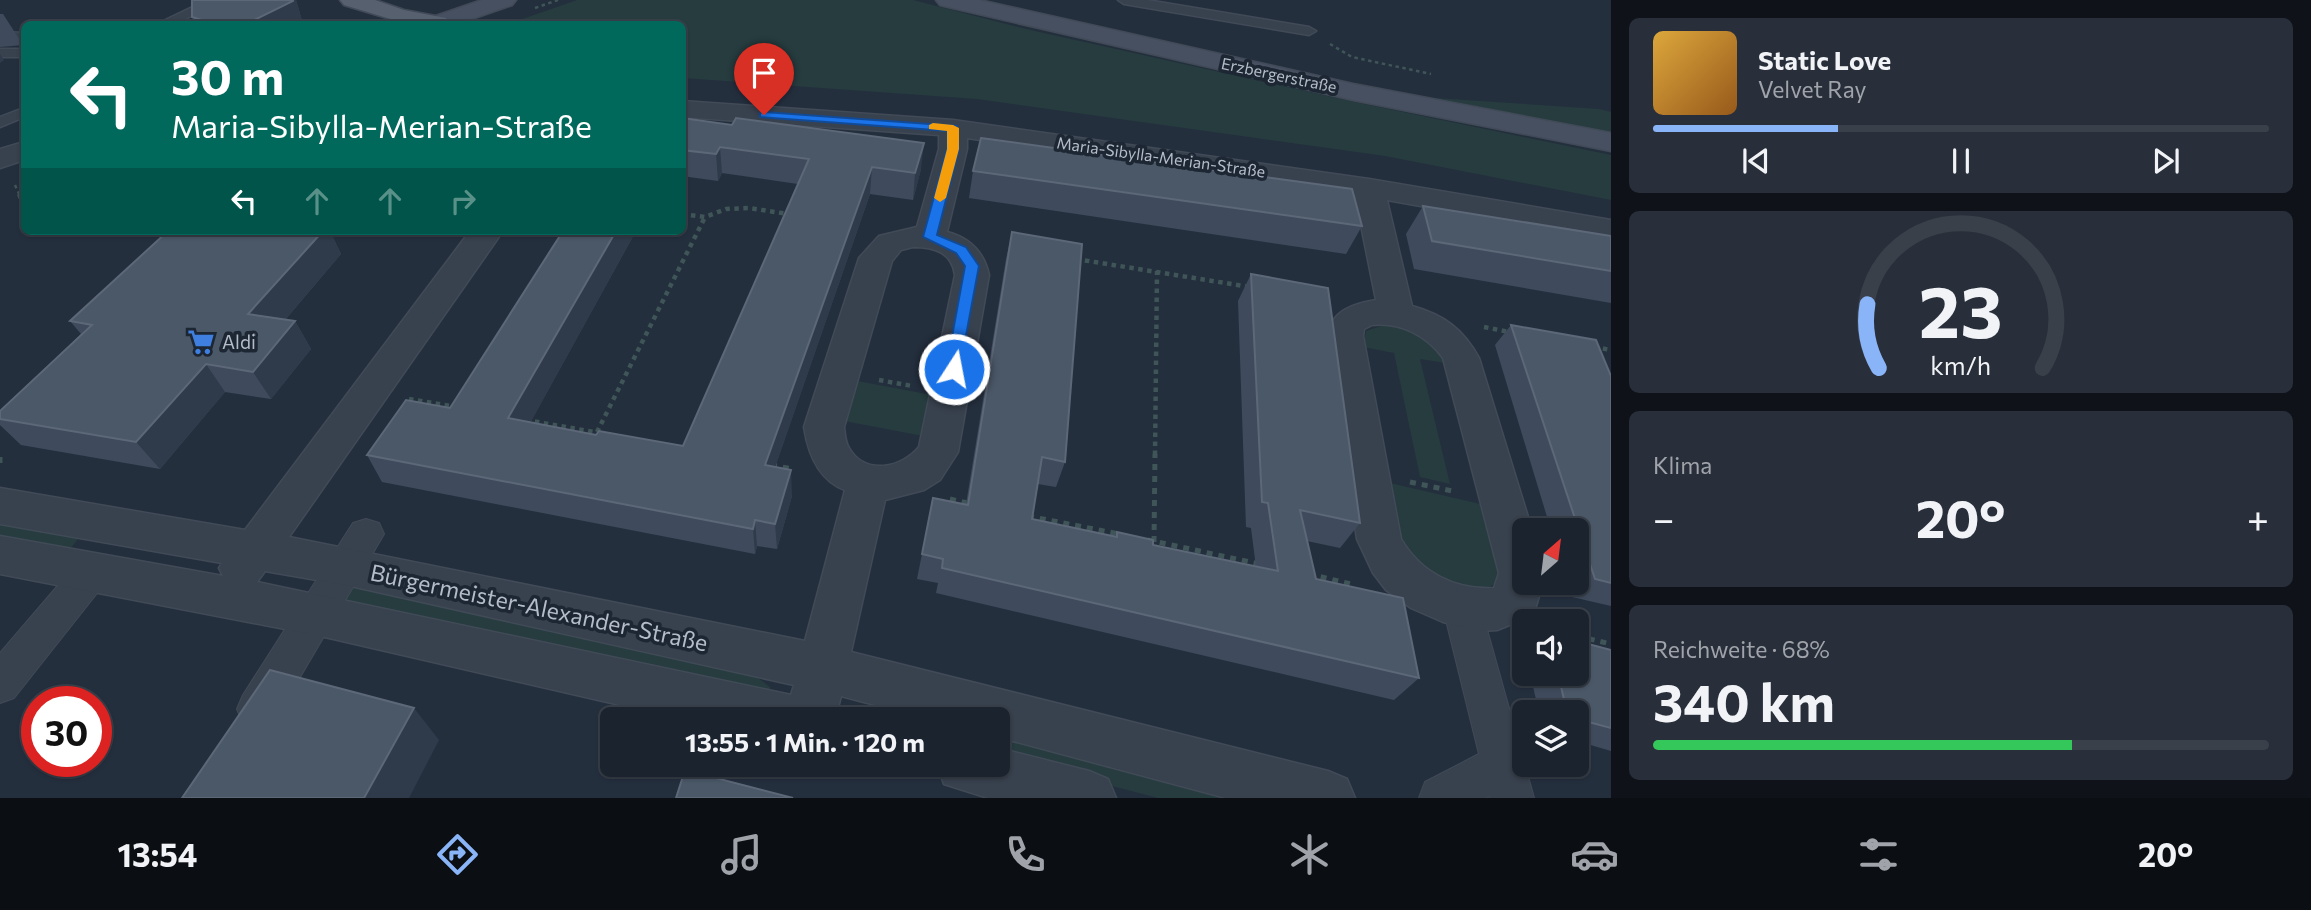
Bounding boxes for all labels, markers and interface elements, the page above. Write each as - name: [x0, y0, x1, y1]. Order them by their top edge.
- pin: [734, 43, 794, 115]
- text: Static Love: [1758, 44, 1891, 75]
- text: 30 m: [171, 45, 284, 105]
- icon: left: [56, 49, 147, 140]
- street label: Erzbergerstraße: [1220, 53, 1339, 96]
- icon: arrive: [745, 54, 783, 92]
- text: Velvet Ray: [1758, 75, 1866, 103]
- text: Maria-Sibylla-Merian-Straße: [171, 105, 592, 145]
- street label: Maria-Sibylla-Merian-Straße: [1056, 132, 1267, 181]
- icon: previous: [1737, 142, 1775, 180]
- icon: pause: [1942, 142, 1980, 180]
- icon: next: [2147, 142, 2185, 180]
- icon: left: [225, 182, 263, 220]
- icon: ahead: [298, 182, 336, 220]
- icon: ahead: [371, 182, 409, 220]
- icon: right: [444, 182, 482, 220]
- text: 23: [1919, 265, 2003, 354]
- supermarket icon: Aldi: [186, 327, 216, 357]
- place label: Aldi: [222, 330, 256, 353]
- position arrow: [917, 332, 991, 406]
- text: km/h: [1931, 350, 1991, 380]
- text: Klima: [1653, 451, 1712, 479]
- text: 20°: [1916, 485, 2006, 549]
- text: −: [1653, 494, 1675, 541]
- text: +: [2247, 494, 2269, 541]
- north arrow: [1512, 518, 1589, 595]
- map controls: [1512, 518, 1589, 777]
- street label: Bürgermeister-Alexander-Straße: [368, 558, 710, 656]
- button: sound: [1512, 609, 1589, 686]
- text: Reichweite · 68%: [1653, 635, 1830, 663]
- text: 340 km: [1653, 669, 1835, 733]
- speed limit sign: 30: [21, 686, 112, 777]
- button: layers: [1512, 700, 1589, 777]
- text: 13:55 · 1 Min. · 120 m: [685, 726, 925, 757]
- icon: directions: [433, 830, 482, 879]
- icon: music: [717, 830, 766, 879]
- icon: phone: [1001, 830, 1050, 879]
- icon: climate: [1285, 830, 1334, 879]
- icon: car: [1570, 830, 1619, 879]
- icon: filters: [1854, 830, 1903, 879]
- text: 13:54: [118, 834, 197, 874]
- text: 20°: [2138, 834, 2193, 874]

